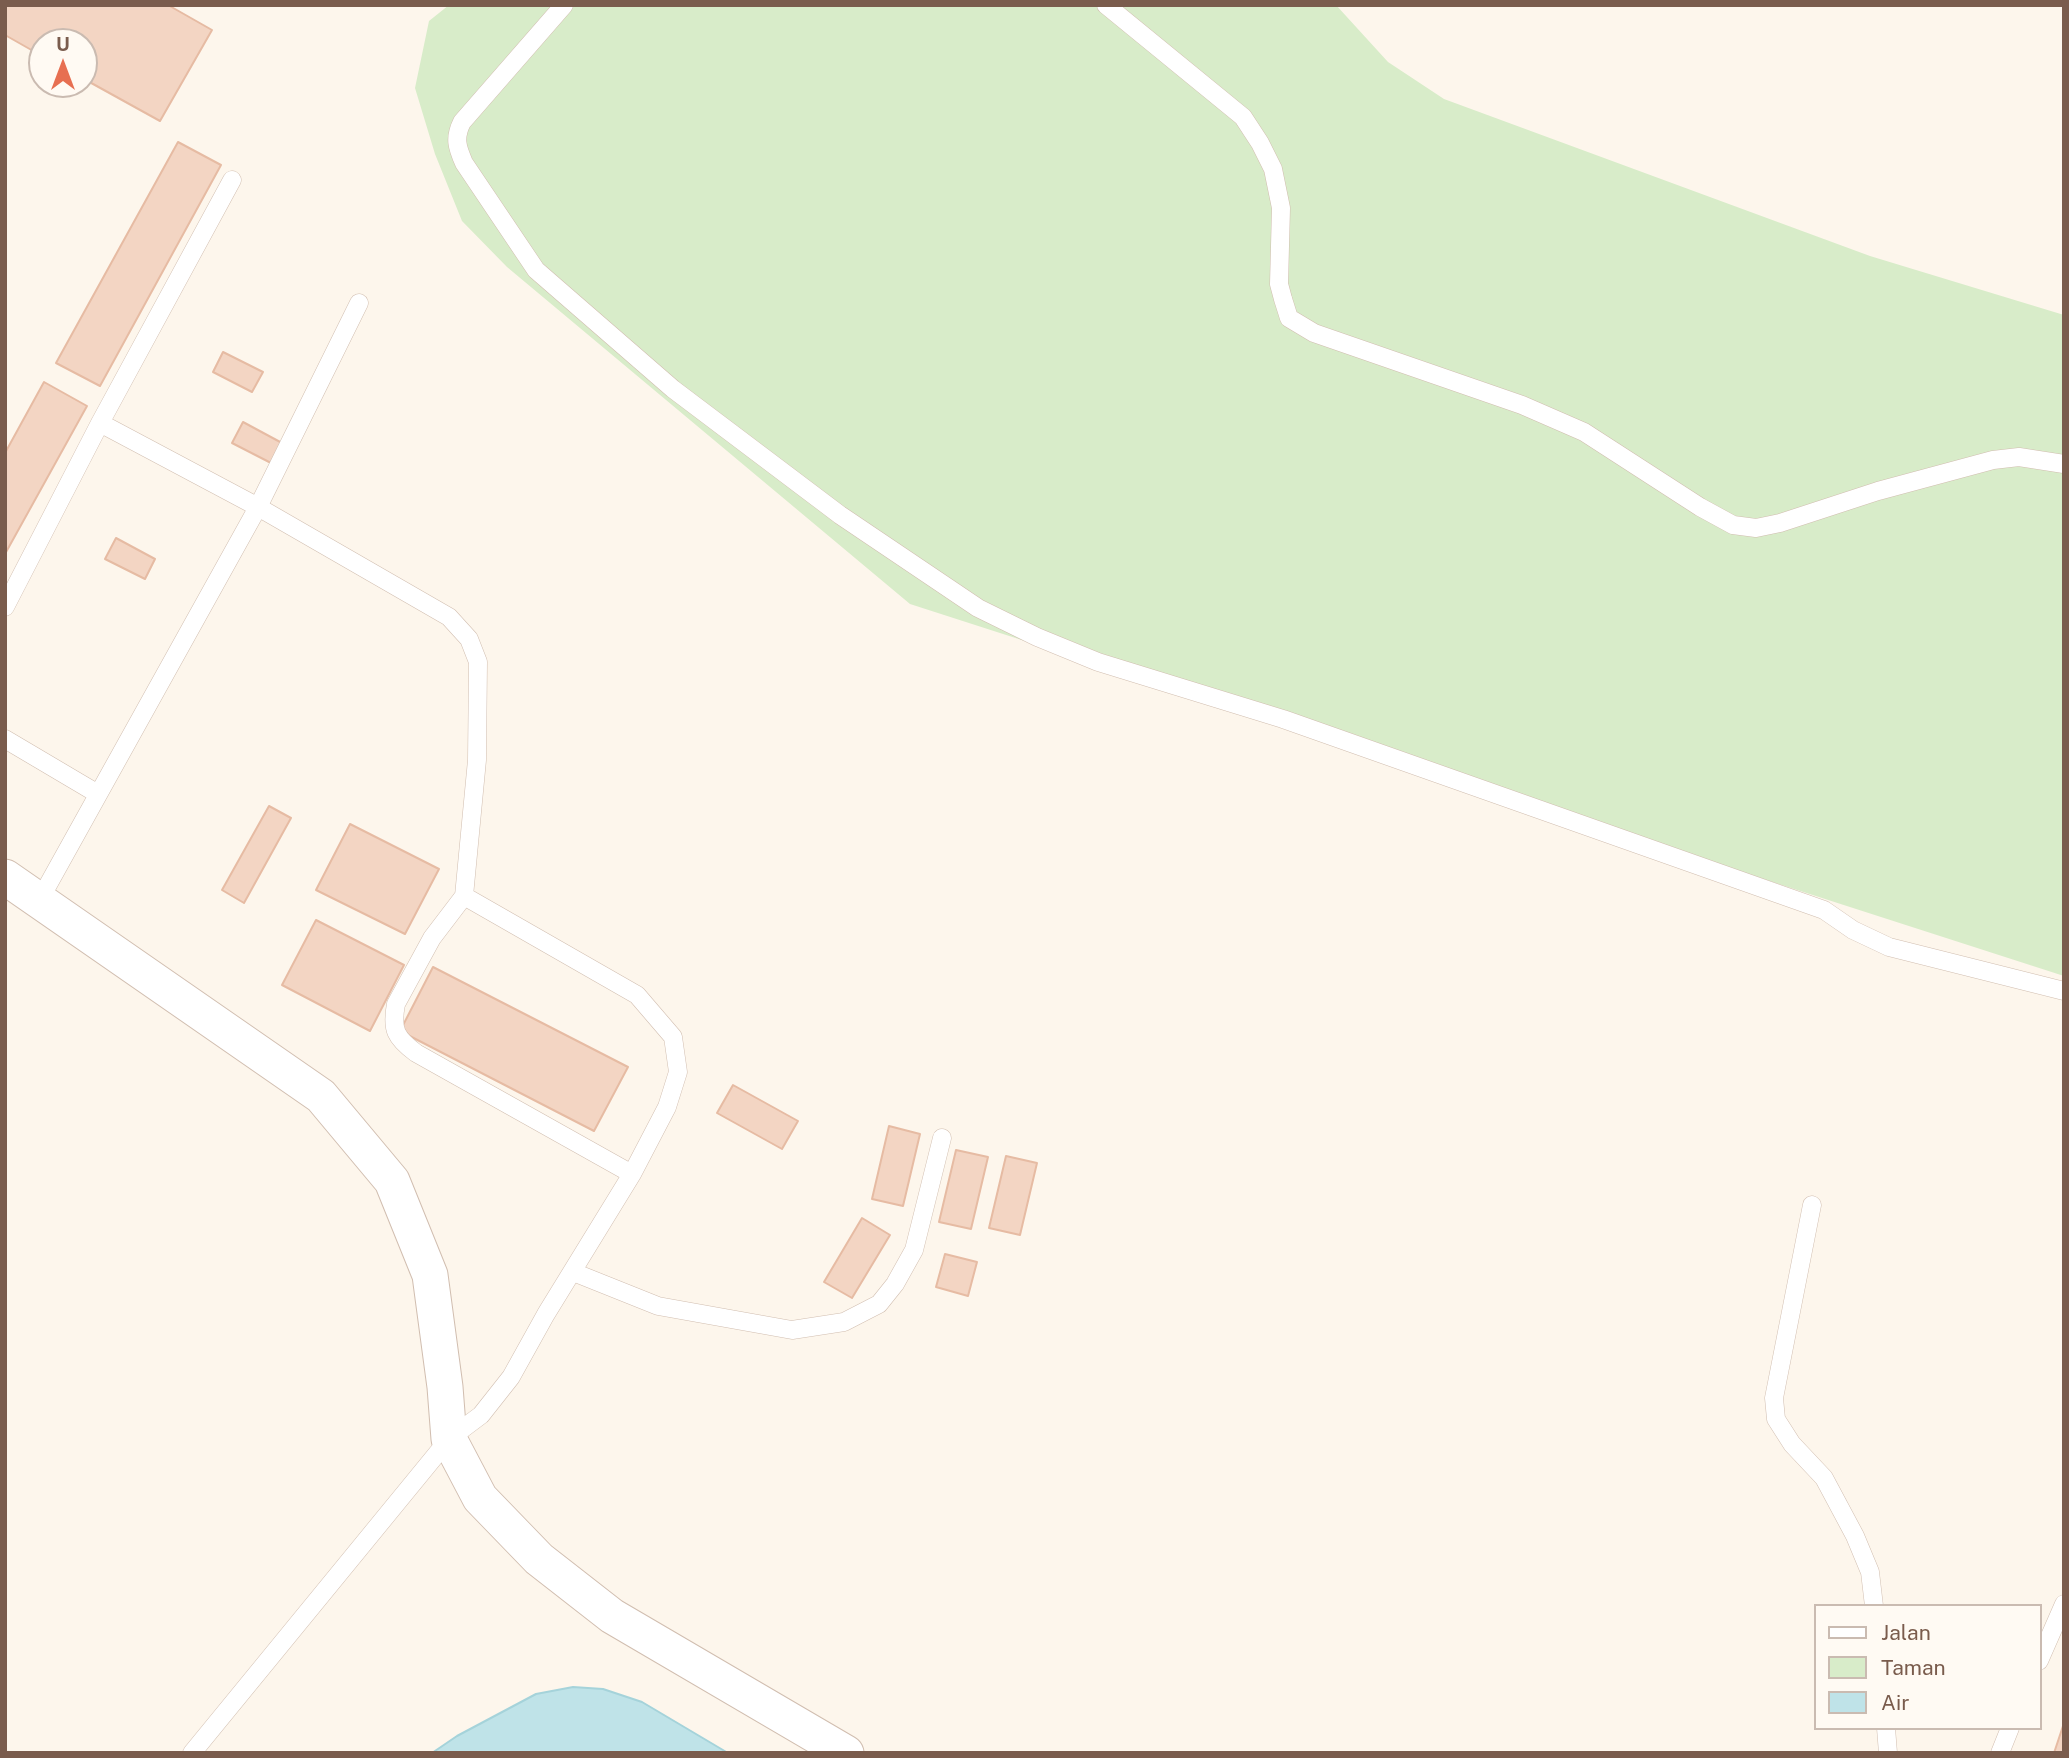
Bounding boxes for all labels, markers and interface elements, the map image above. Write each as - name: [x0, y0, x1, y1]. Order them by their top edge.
- north arrow: [28, 28, 98, 98]
- text: U: [56, 33, 70, 55]
- legend: [1814, 1604, 2041, 1730]
- text: Jalan: [1881, 1620, 1931, 1645]
- text: Taman: [1881, 1655, 1946, 1680]
- text: Air: [1881, 1690, 1909, 1715]

